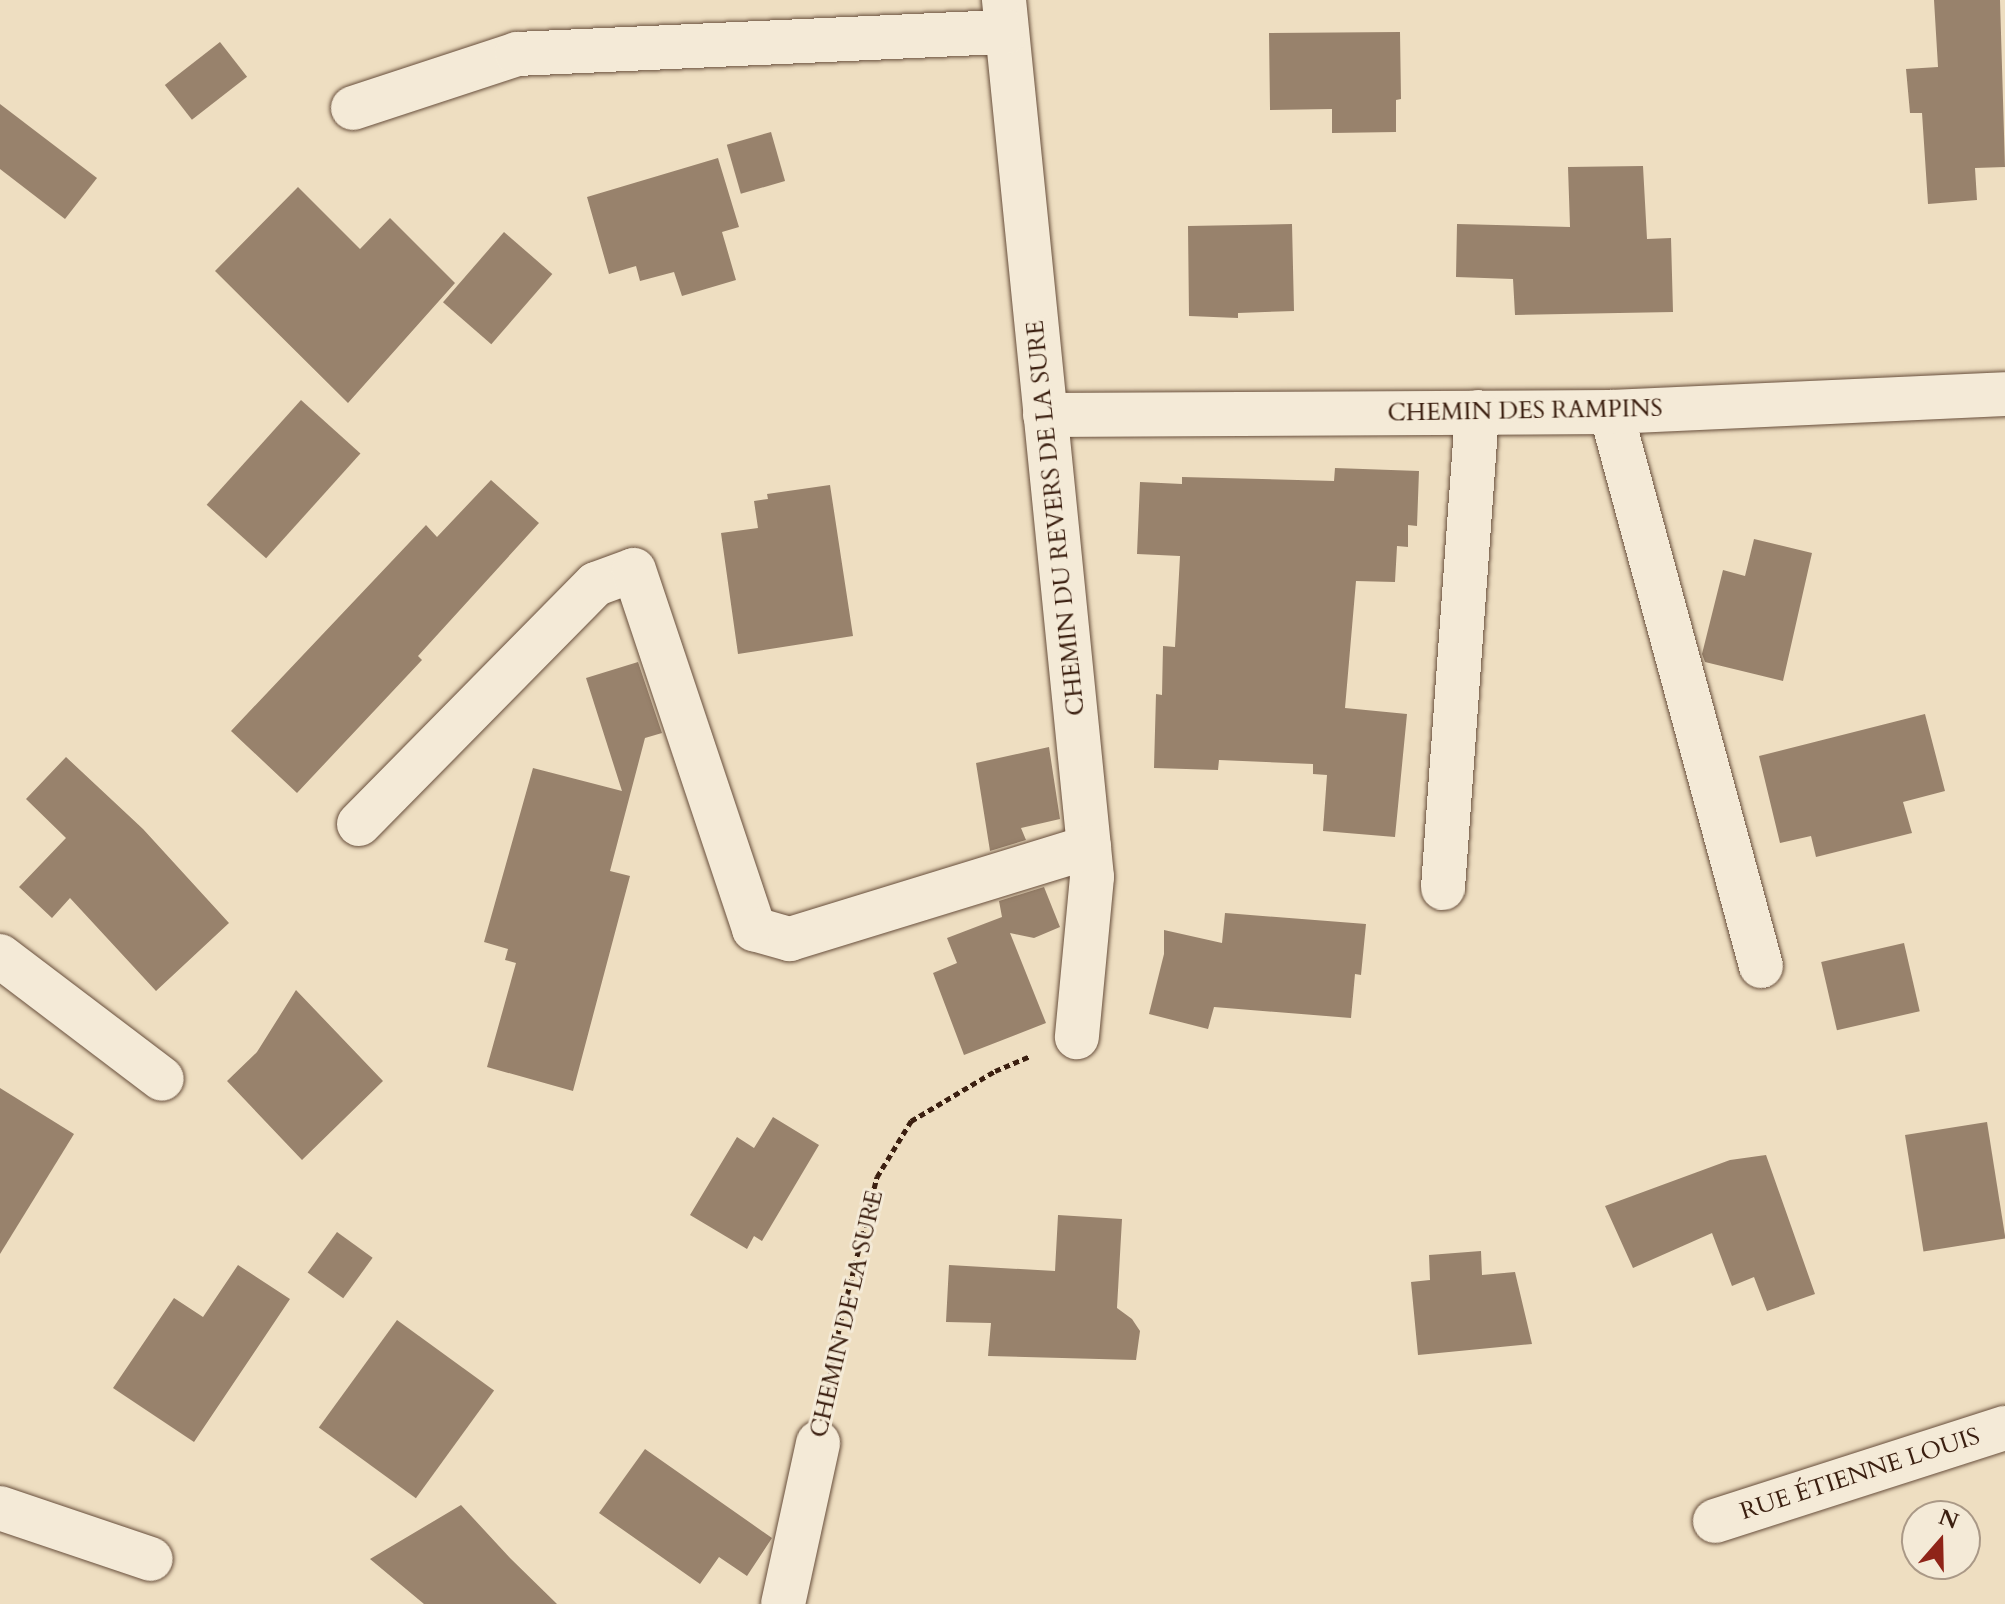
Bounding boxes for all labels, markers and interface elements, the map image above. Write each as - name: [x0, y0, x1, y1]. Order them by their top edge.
- street label: CHEMIN DU REVERS DE LA SURE: [1021, 319, 1091, 717]
- street label: CHEMIN DES RAMPINS: [1387, 394, 1663, 428]
- street label: CHEMIN DE LA SURE: [805, 1188, 889, 1440]
- street label: RUE ÉTIENNE LOUIS: [1737, 1422, 1983, 1526]
- north arrow: [1901, 1500, 1981, 1580]

